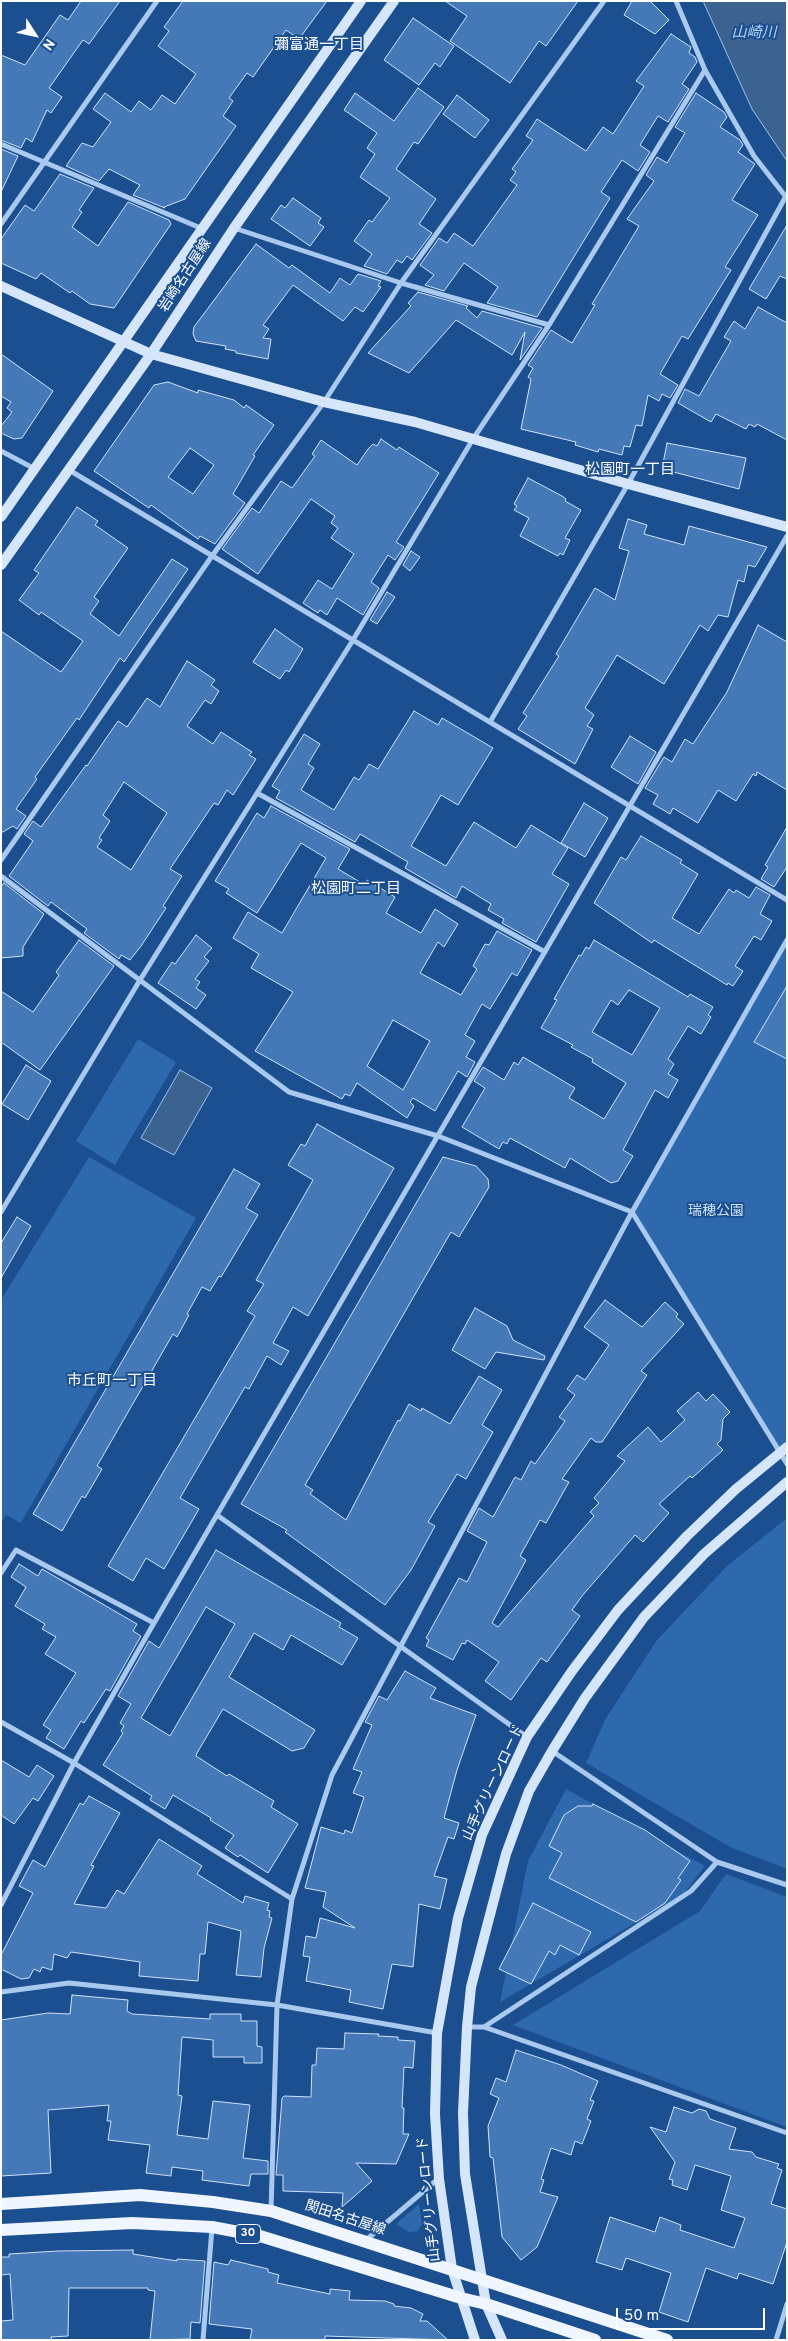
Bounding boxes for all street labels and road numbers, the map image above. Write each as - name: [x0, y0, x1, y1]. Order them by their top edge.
- street label: 岩崎名古屋線: [156, 236, 216, 316]
- street label: 山手グリーンロード: [460, 1722, 528, 1844]
- street label: 山手グリーンロード: [415, 2135, 445, 2263]
- street label: 関田名古屋線: [302, 2198, 388, 2240]
- road number: 30: [236, 2224, 260, 2244]

